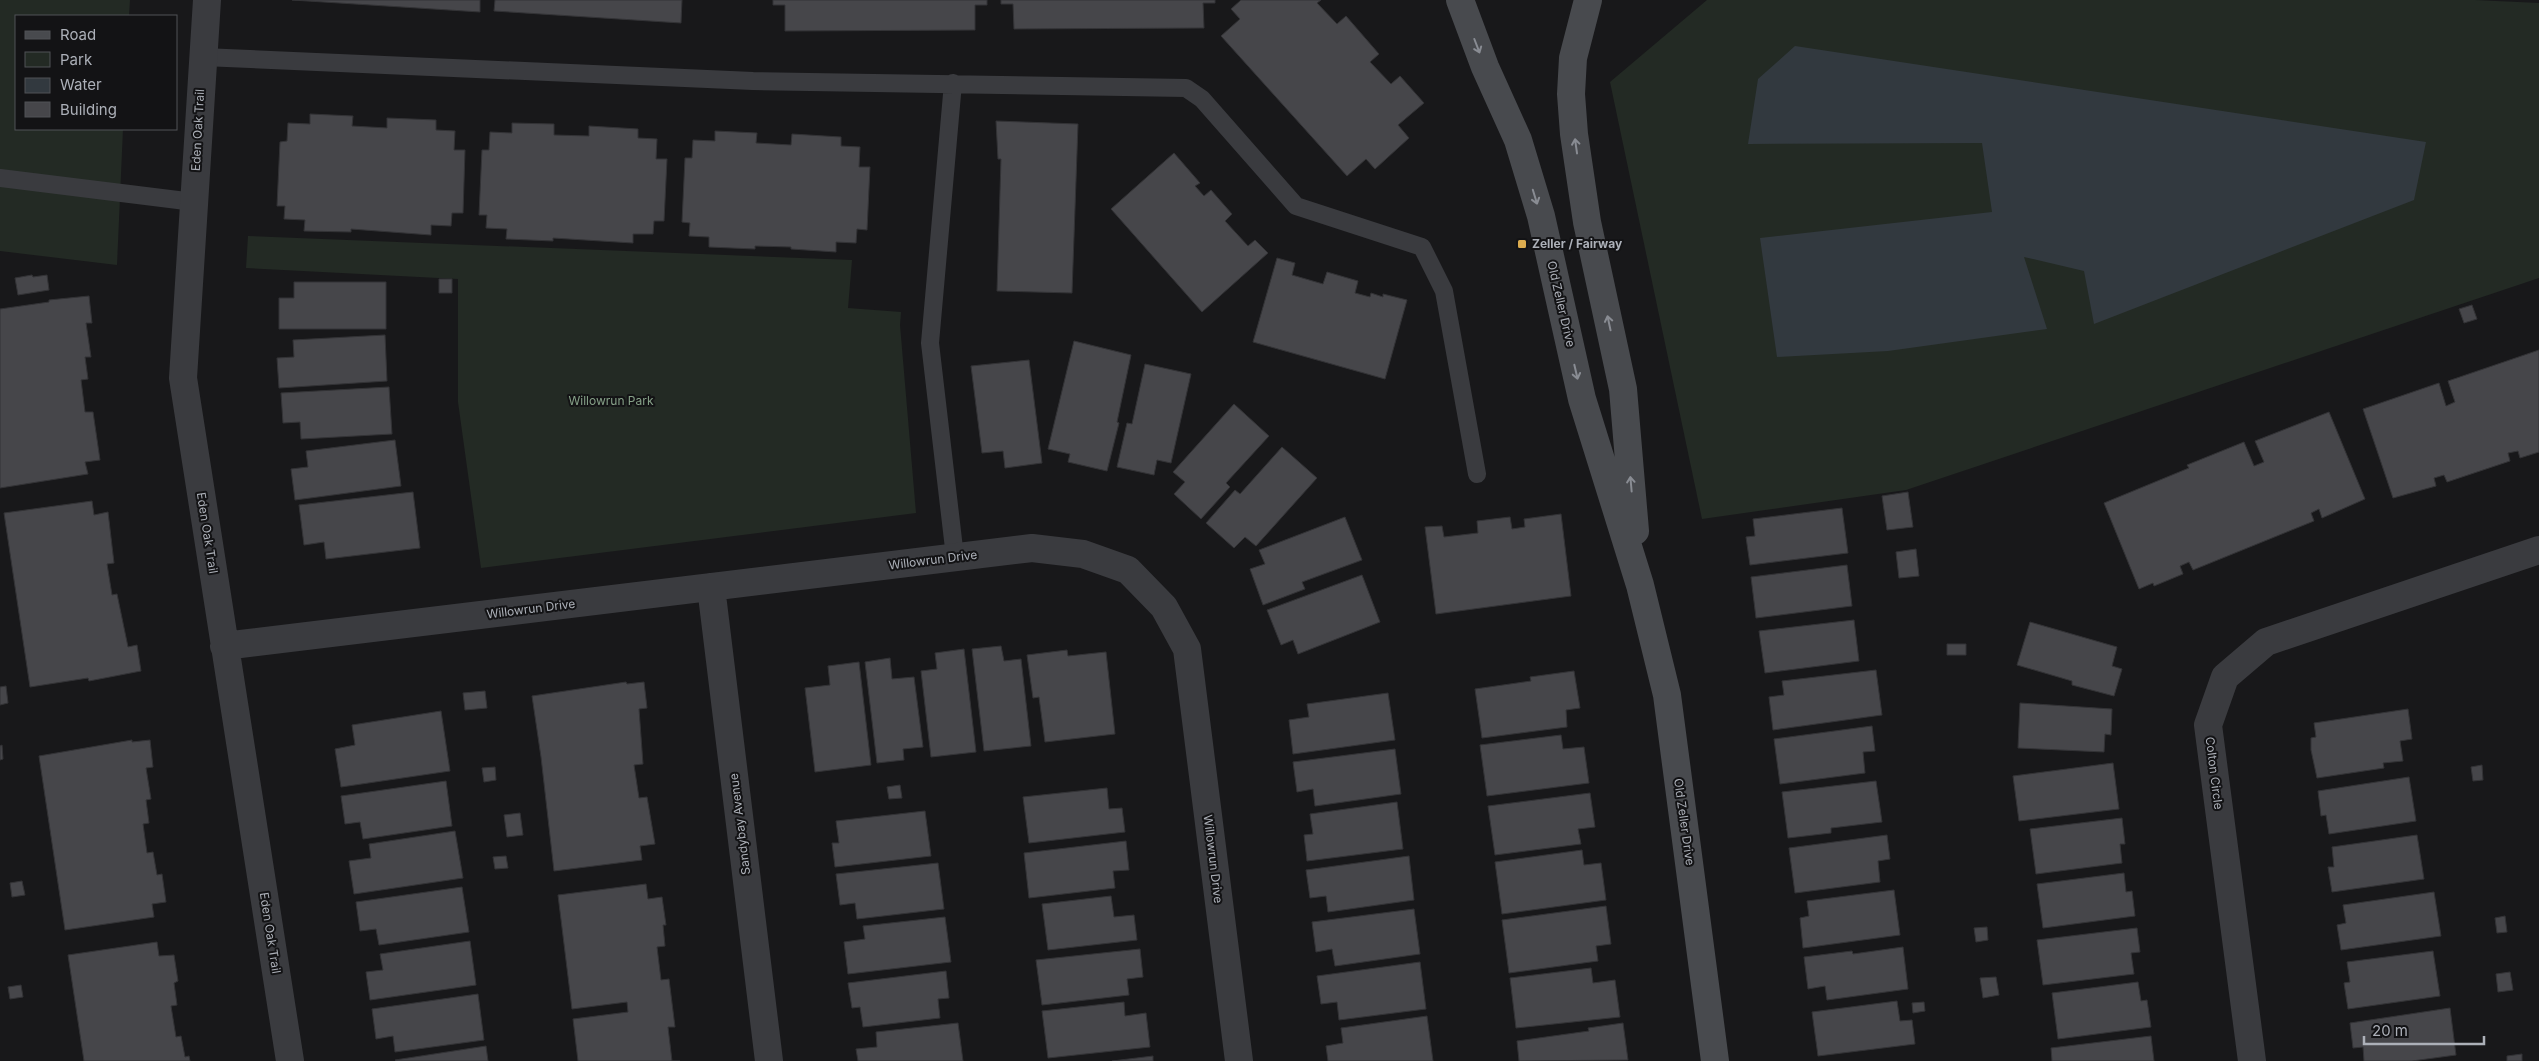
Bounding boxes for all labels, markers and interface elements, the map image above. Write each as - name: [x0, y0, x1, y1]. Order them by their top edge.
- legend: [15, 15, 178, 130]
- text: Road: [60, 25, 96, 44]
- one-way arrow: [1473, 38, 1482, 53]
- text: Park: [60, 50, 93, 69]
- text: Water: [60, 75, 102, 94]
- street label: Eden Oak Trail: [188, 89, 207, 171]
- text: Building: [60, 100, 117, 119]
- one-way arrow: [1571, 138, 1581, 154]
- one-way arrow: [1531, 189, 1541, 205]
- place label: Zeller / Fairway: [1532, 236, 1623, 251]
- marker: Zeller / Fairway: [1516, 238, 1528, 250]
- street label: Old Zeller Drive: [1544, 259, 1579, 348]
- one-way arrow: [1604, 315, 1613, 331]
- one-way arrow: [1572, 364, 1581, 380]
- park label: Willowrun Park: [568, 393, 654, 408]
- one-way arrow: [1626, 476, 1636, 492]
- street label: Eden Oak Trail: [194, 491, 221, 575]
- street label: Willowrun Drive: [888, 547, 978, 572]
- street label: Willowrun Drive: [486, 596, 576, 621]
- street label: Colton Circle: [2203, 736, 2226, 810]
- street label: Sandybay Avenue: [726, 773, 753, 876]
- street label: Old Zeller Drive: [1671, 777, 1698, 866]
- street label: Willowrun Drive: [1201, 814, 1226, 904]
- street label: Eden Oak Trail: [257, 891, 284, 975]
- scale bar: [2364, 1014, 2484, 1046]
- text: 20 m: [2372, 1021, 2408, 1040]

